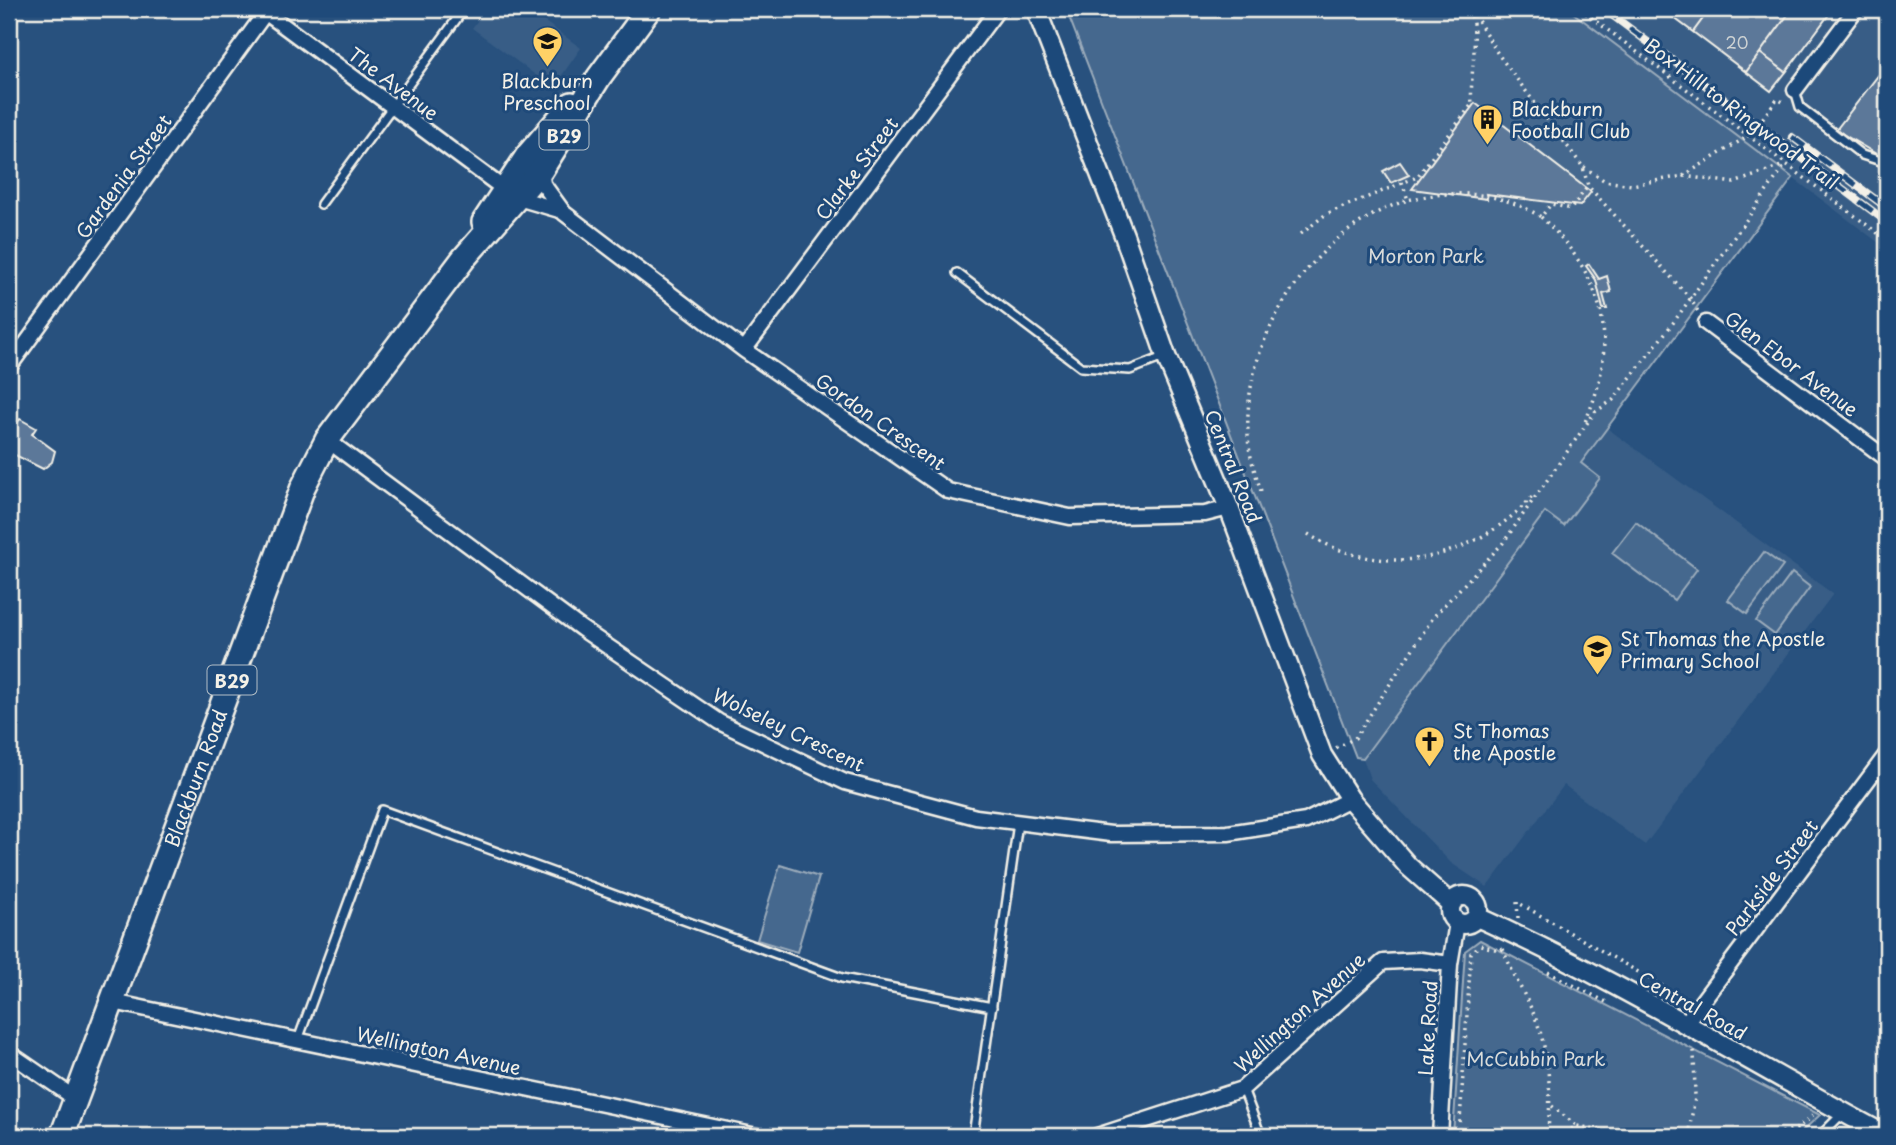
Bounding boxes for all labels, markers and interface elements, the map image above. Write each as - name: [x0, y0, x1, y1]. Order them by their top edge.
- school or university icon: Blackburn Preschool: [530, 24, 564, 68]
- house number: 20: [1726, 30, 1748, 54]
- street label: Box Hill to Ringwood Trail: [1639, 31, 1845, 195]
- street label: The Avenue: [343, 40, 445, 126]
- place label: Blackburn Preschool: [501, 66, 593, 116]
- place label: Blackburn Football Club: [1511, 94, 1630, 144]
- building icon: Blackburn Football Club: [1471, 102, 1505, 146]
- street label: Gardenia Street: [68, 108, 178, 244]
- street label: Clarke Street: [808, 110, 904, 225]
- road number: B29: [540, 120, 588, 150]
- park label: Morton Park: [1368, 241, 1484, 269]
- street label: Glen Ebor Avenue: [1719, 303, 1865, 423]
- street label: Gordon Crescent: [810, 366, 952, 476]
- street label: Central Road: [1199, 405, 1269, 527]
- place label: St Thomas the Apostle Primary School: [1620, 624, 1826, 674]
- school or university icon: St Thomas the Apostle Primary School: [1580, 632, 1614, 676]
- road number: B29: [208, 666, 256, 694]
- street label: Wolseley Crescent: [708, 680, 870, 778]
- street label: Blackburn Road: [157, 705, 233, 851]
- place label: St Thomas the Apostle: [1453, 716, 1556, 766]
- church icon: St Thomas the Apostle: [1413, 724, 1447, 768]
- street label: Parkside Street: [1718, 813, 1824, 941]
- street label: Wellington Avenue: [1227, 946, 1371, 1078]
- street label: Central Road: [1634, 964, 1752, 1046]
- street label: Lake Road: [1411, 980, 1443, 1076]
- street label: Wellington Avenue: [354, 1019, 524, 1081]
- park label: McCubbin Park: [1466, 1044, 1606, 1072]

